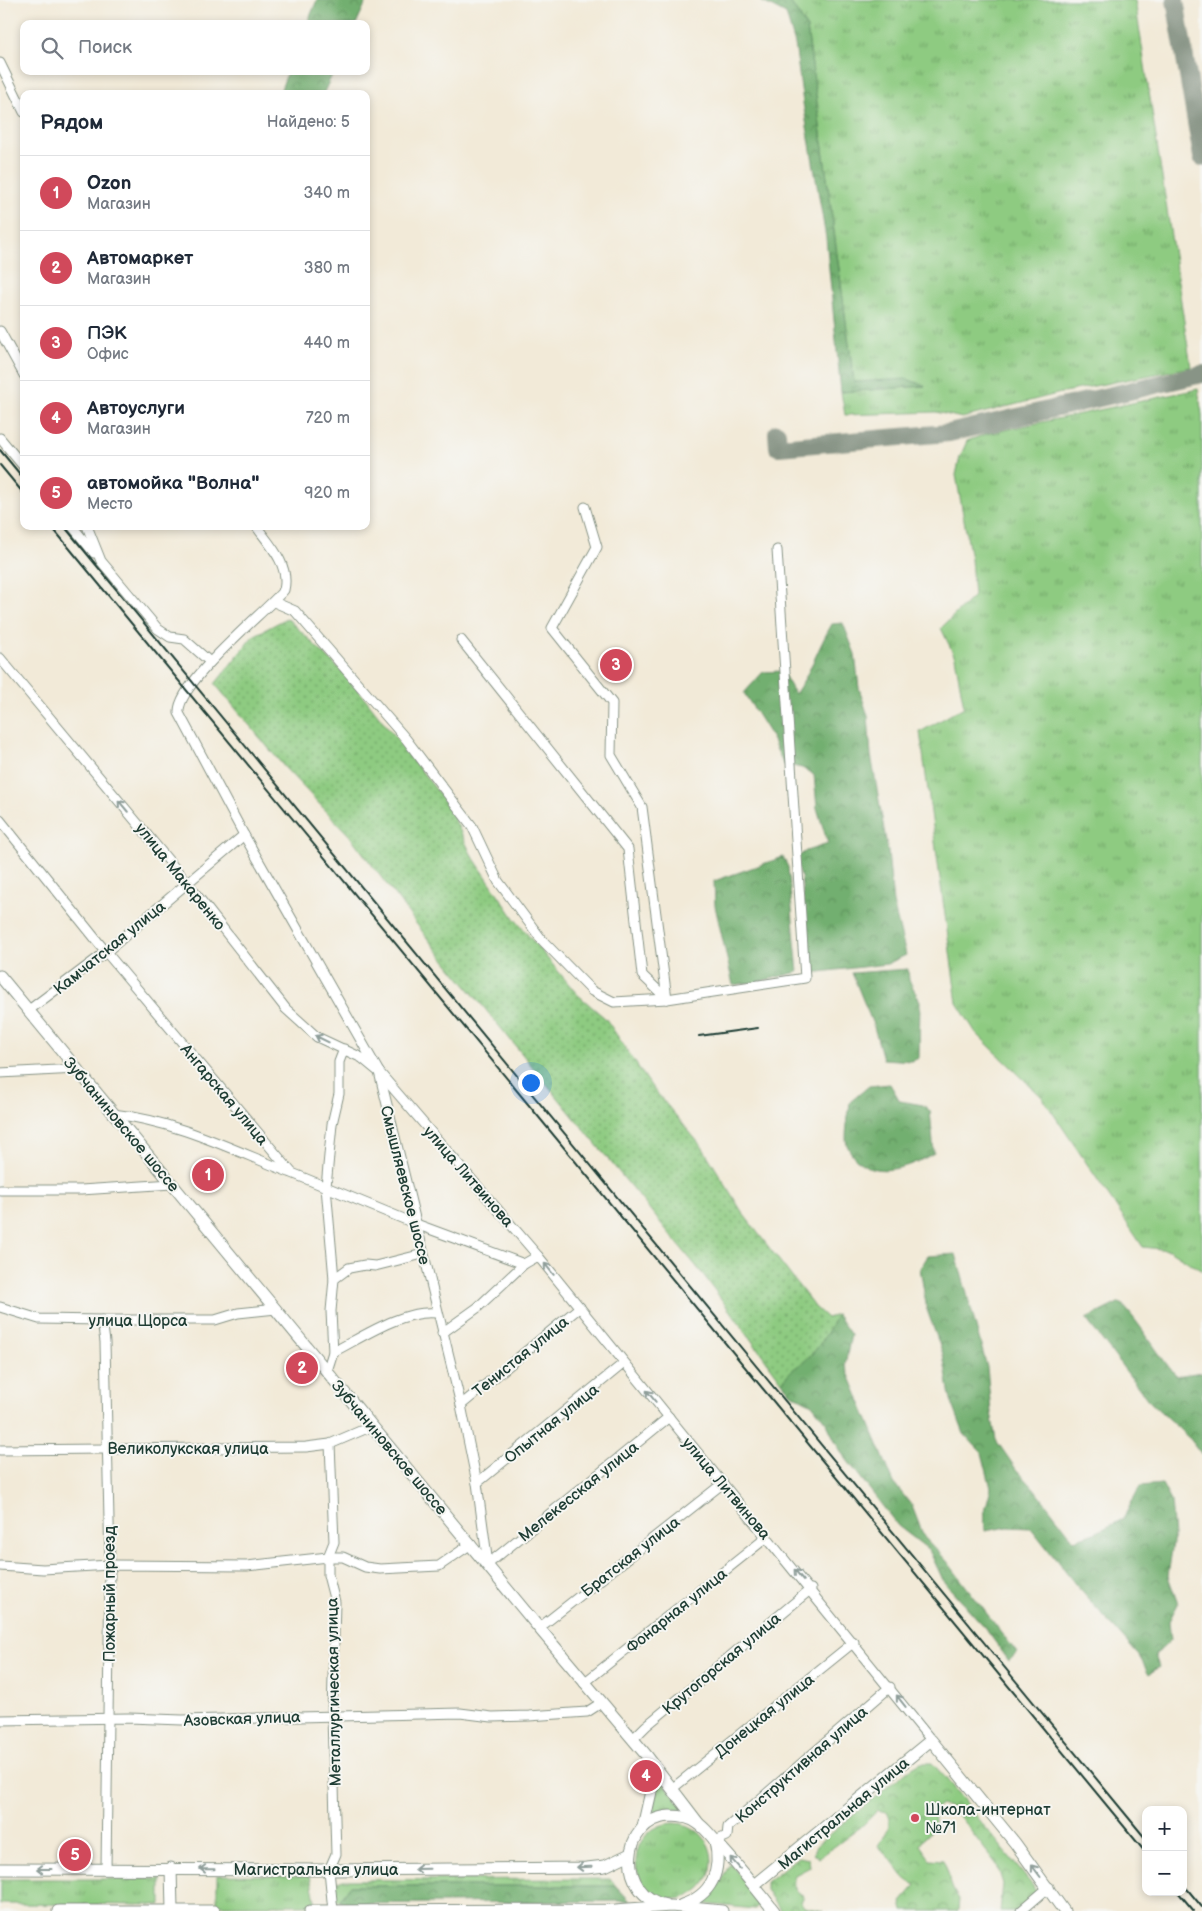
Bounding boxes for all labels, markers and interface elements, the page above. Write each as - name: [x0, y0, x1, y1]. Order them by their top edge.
- search box: [20, 20, 370, 75]
- icon: search: [38, 34, 66, 62]
- text: Поиск: [78, 36, 132, 59]
- text: Рядом: [40, 110, 103, 135]
- text: Найдено: 5: [267, 113, 350, 132]
- text: Ozon: [87, 172, 131, 195]
- text: 1: [53, 184, 59, 203]
- text: 340 m: [303, 184, 350, 203]
- text: Магазин: [87, 195, 151, 214]
- text: Автомаркет: [87, 247, 193, 270]
- text: 2: [51, 259, 61, 278]
- text: 380 m: [304, 259, 350, 278]
- text: Магазин: [87, 270, 151, 289]
- text: ПЭК: [87, 322, 127, 345]
- text: 3: [51, 334, 61, 353]
- text: 440 m: [304, 334, 350, 353]
- text: Офис: [87, 345, 129, 364]
- text: Автоуслуги: [87, 397, 185, 420]
- text: 4: [51, 409, 61, 428]
- text: 720 m: [306, 409, 350, 428]
- text: Магазин: [87, 420, 151, 439]
- text: автомойка "Волна": [87, 472, 259, 495]
- text: 5: [51, 484, 61, 503]
- text: 920 m: [304, 484, 350, 503]
- text: Место: [87, 495, 133, 514]
- pin: 3: [600, 646, 632, 684]
- one-way arrow: [118, 800, 129, 813]
- street label: улица Макаренко: [131, 819, 229, 934]
- street label: Камчатская улица: [50, 897, 170, 999]
- one-way arrow: [315, 1034, 330, 1043]
- street label: Ангарская улица: [175, 1040, 272, 1150]
- street label: Зубчаниновское шоссе: [59, 1054, 183, 1196]
- your location: [518, 1070, 544, 1096]
- street label: Смышляевское шоссе: [376, 1104, 434, 1267]
- street label: улица Литвинова: [419, 1123, 517, 1232]
- pin: 1: [192, 1156, 224, 1194]
- one-way arrow: [543, 1263, 554, 1276]
- street label: улица Щорса: [89, 1312, 188, 1331]
- street label: Тенистая улица: [469, 1312, 573, 1402]
- pin: 2: [286, 1349, 318, 1387]
- street label: Зубчаниновское шоссе: [327, 1377, 451, 1519]
- street label: Опытная улица: [501, 1380, 603, 1468]
- one-way arrow: [645, 1389, 656, 1402]
- street label: улица Литвинова: [678, 1434, 775, 1544]
- street label: Мелекесская улица: [515, 1438, 643, 1546]
- street label: Великолукская улица: [107, 1440, 269, 1459]
- street label: Братская улица: [578, 1513, 684, 1602]
- street label: Пожарный проезд: [101, 1526, 120, 1662]
- street label: Фонарная улица: [623, 1564, 732, 1658]
- one-way arrow: [793, 1568, 805, 1581]
- street label: Металлургическая улица: [323, 1597, 346, 1787]
- street label: Крутогорская улица: [659, 1609, 785, 1719]
- street label: Донецкая улица: [711, 1670, 819, 1762]
- one-way arrow: [896, 1695, 907, 1708]
- street label: Конструктивная улица: [732, 1702, 872, 1828]
- street label: Азовская улица: [182, 1708, 301, 1731]
- street label: Магистральная улица: [775, 1754, 914, 1874]
- pin: 4: [630, 1757, 662, 1795]
- place label: Школа-интернат №71: [925, 1801, 1051, 1838]
- map controls: [1142, 1806, 1187, 1896]
- button: +: [1142, 1806, 1187, 1851]
- marker: Школа-интернат №71: [909, 1812, 921, 1824]
- pin: 5: [59, 1836, 91, 1874]
- button: −: [1142, 1851, 1187, 1896]
- one-way arrow: [729, 1856, 741, 1869]
- street label: Магистральная улица: [234, 1861, 399, 1880]
- one-way arrow: [576, 1863, 592, 1872]
- one-way arrow: [36, 1864, 52, 1874]
- one-way arrow: [199, 1864, 215, 1874]
- one-way arrow: [414, 1864, 430, 1874]
- one-way arrow: [1031, 1865, 1042, 1878]

